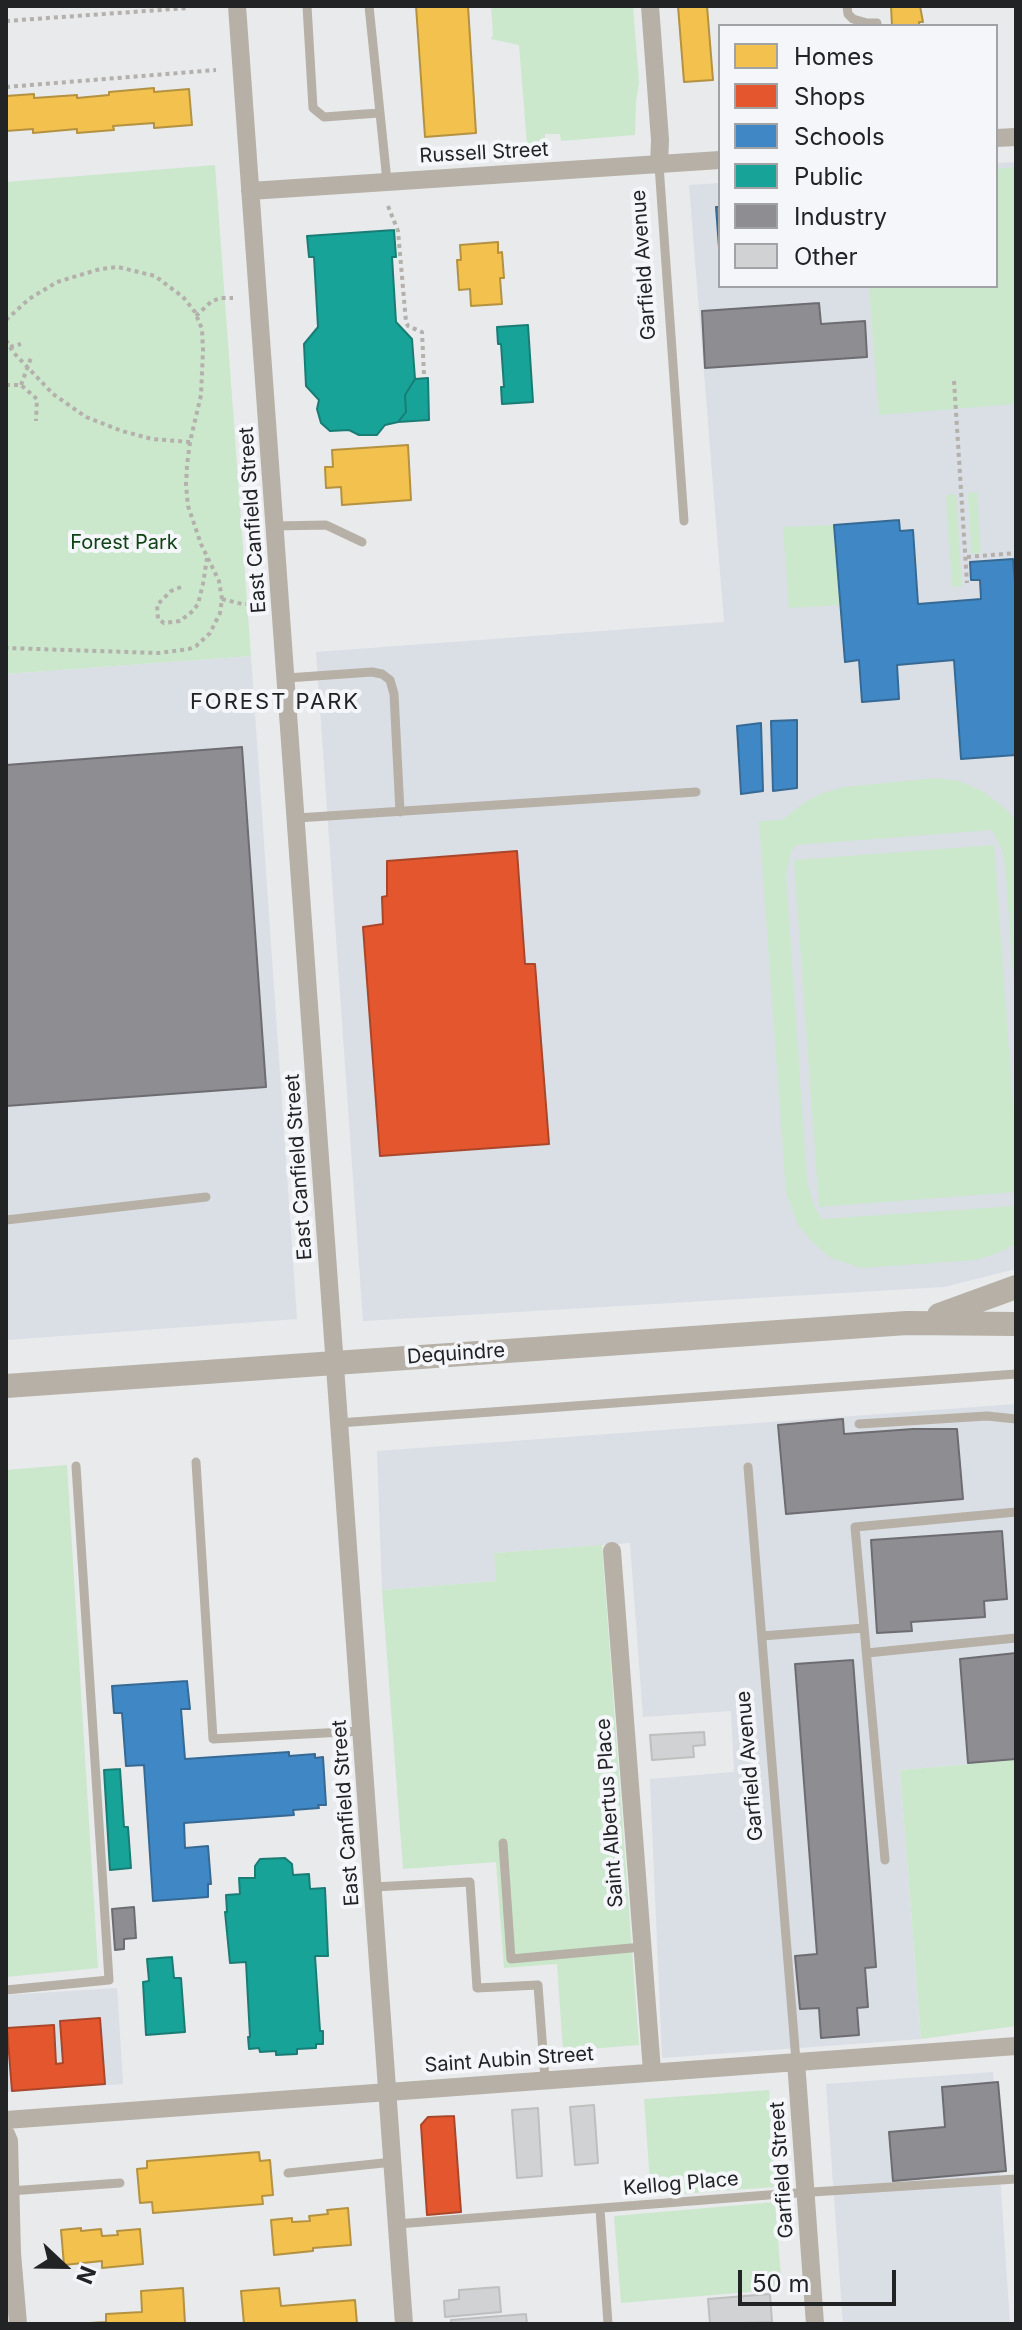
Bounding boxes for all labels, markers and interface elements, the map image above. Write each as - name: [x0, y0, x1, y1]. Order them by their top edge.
- legend: [718, 24, 998, 288]
- text: Homes: [794, 42, 874, 71]
- text: Shops: [794, 82, 865, 111]
- text: Schools: [794, 122, 885, 151]
- street label: Russell Street: [419, 138, 549, 168]
- text: Public: [794, 162, 864, 191]
- street label: Garfield Avenue: [627, 189, 661, 341]
- text: Industry: [794, 202, 887, 231]
- text: Other: [794, 242, 857, 271]
- street label: East Canfield Street: [235, 426, 271, 614]
- park label: Forest Park: [70, 531, 178, 555]
- district label: FOREST PARK: [190, 689, 360, 715]
- street label: East Canfield Street: [281, 1073, 317, 1261]
- street label: Dequindre: [406, 1339, 506, 1369]
- street label: Garfield Avenue: [731, 1690, 769, 1842]
- street label: Saint Albertus Place: [591, 1718, 629, 1908]
- street label: East Canfield Street: [328, 1719, 364, 1907]
- street label: Saint Aubin Street: [424, 2042, 594, 2078]
- street label: Garfield Street: [765, 2101, 799, 2239]
- street label: Kellog Place: [622, 2167, 740, 2201]
- north arrow: [24, 2226, 104, 2306]
- scale bar: [742, 2254, 900, 2304]
- text: N: [71, 2262, 101, 2288]
- text: 50 m: [752, 2269, 810, 2298]

